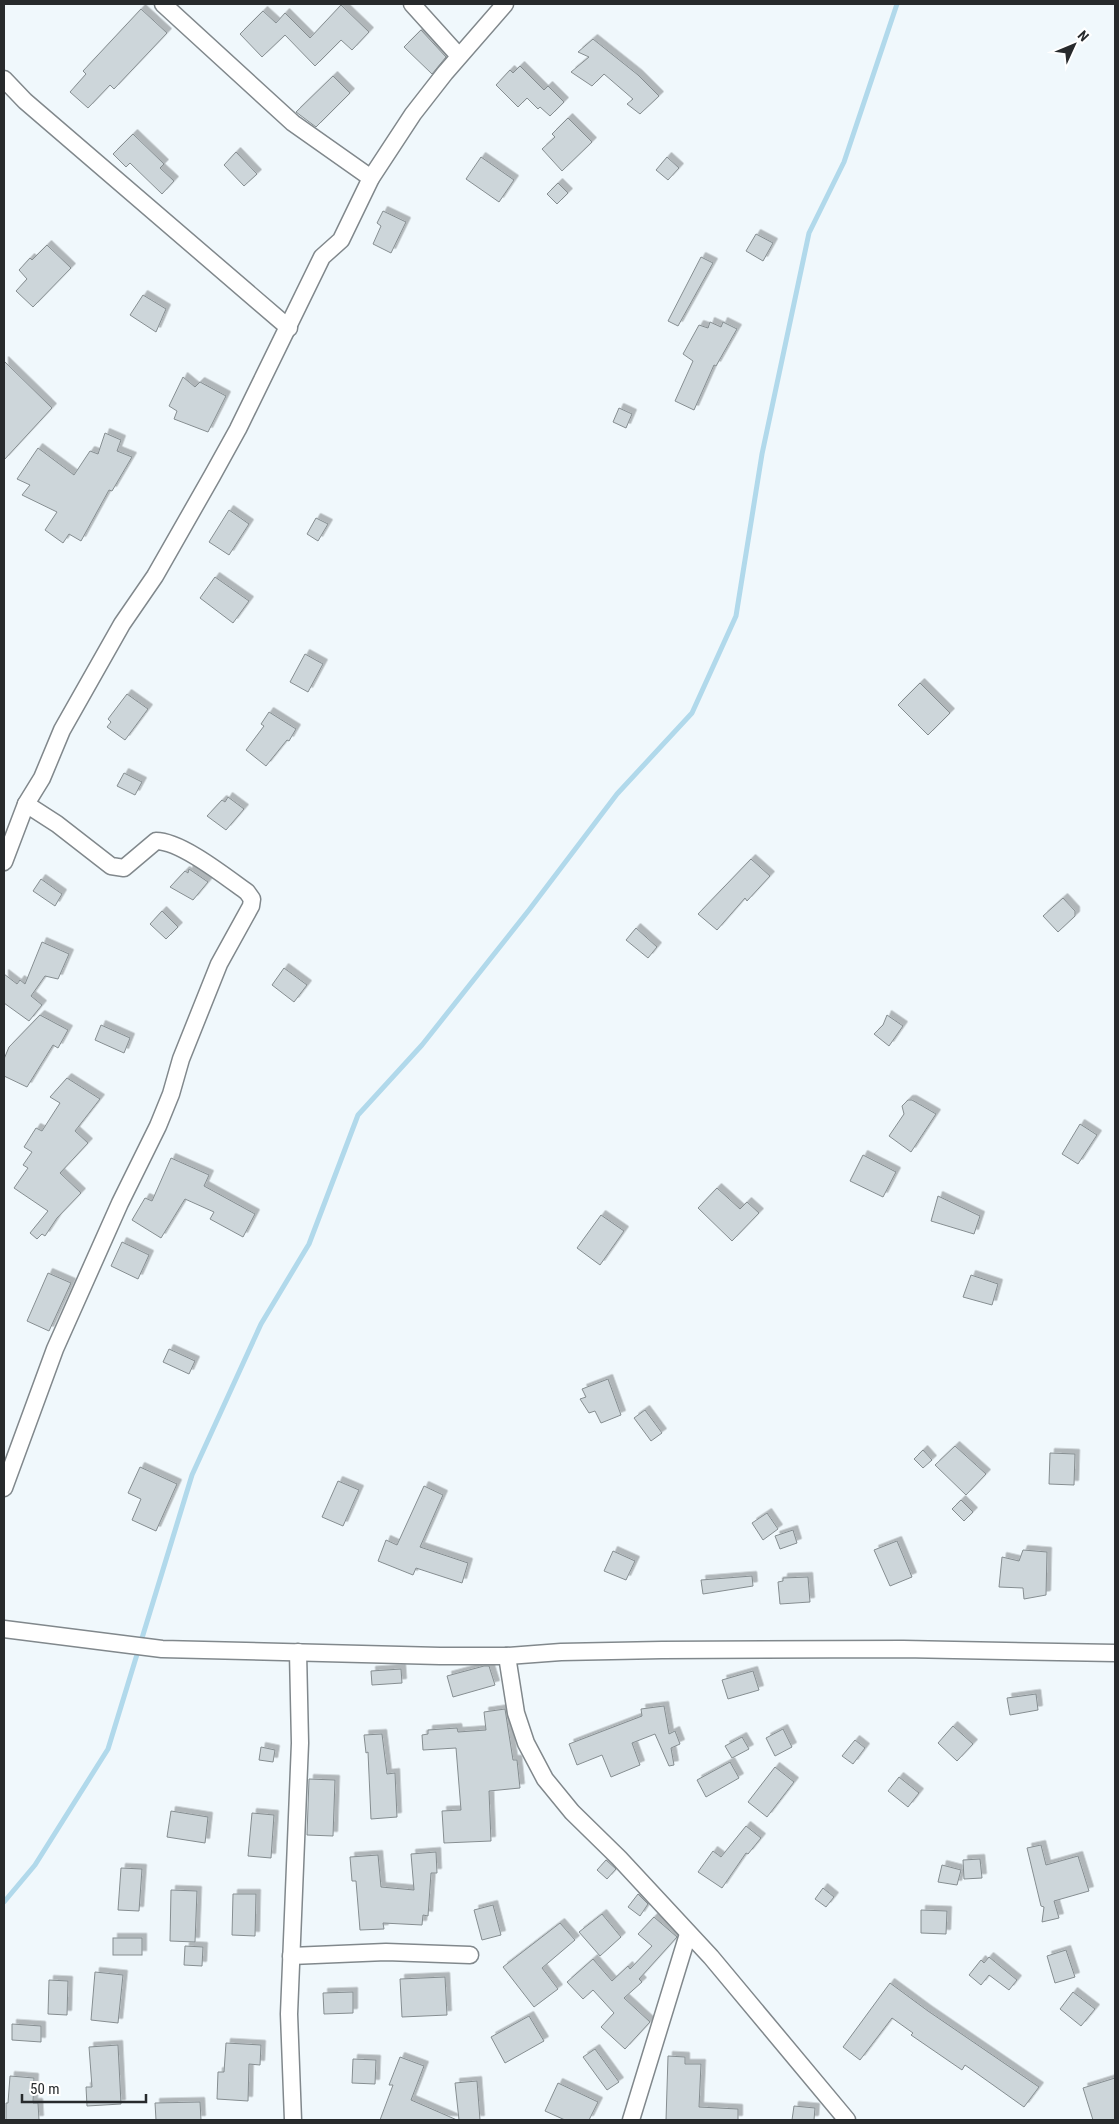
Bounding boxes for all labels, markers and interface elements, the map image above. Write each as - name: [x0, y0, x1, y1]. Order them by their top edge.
- north arrow: [1049, 20, 1099, 70]
- text: N: [1075, 27, 1092, 45]
- scale bar: [22, 2072, 146, 2104]
- text: 50 m: [30, 2080, 60, 2098]

